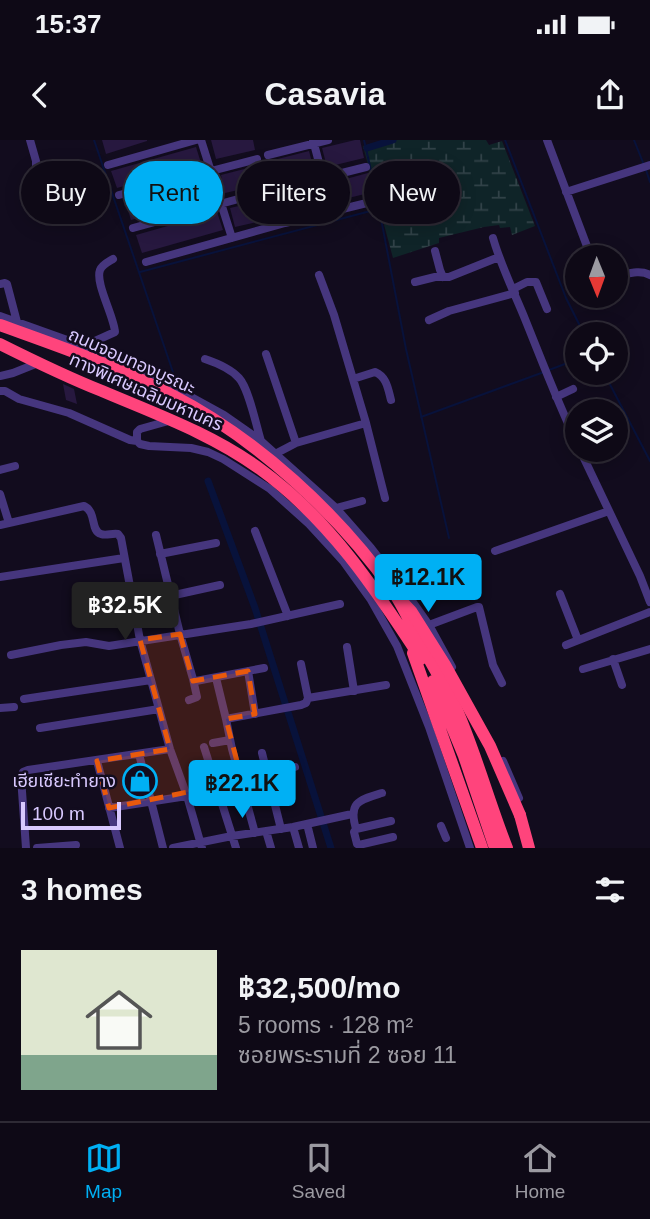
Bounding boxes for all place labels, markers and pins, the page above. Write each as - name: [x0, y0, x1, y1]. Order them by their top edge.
- pin: ฿12.1K: [371, 554, 485, 614]
- pin: ฿32.5K: [68, 582, 182, 642]
- pin: ฿22.1K: [185, 760, 299, 820]
- shop icon: เฮียเซียะทำยาง: [121, 762, 159, 800]
- place label: เฮียเซียะทำยาง: [12, 771, 116, 791]

